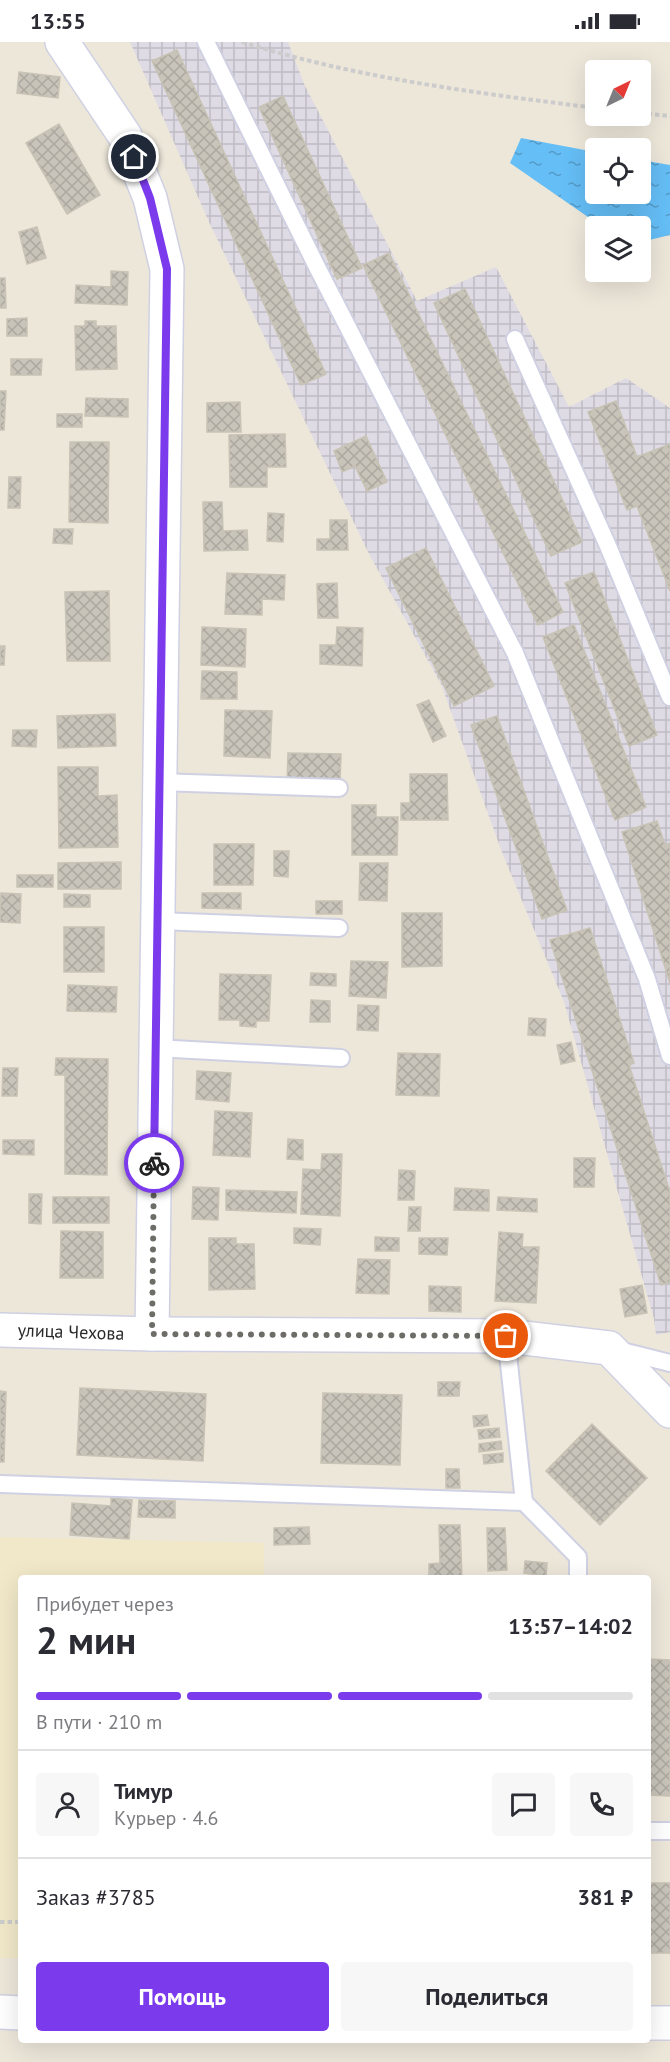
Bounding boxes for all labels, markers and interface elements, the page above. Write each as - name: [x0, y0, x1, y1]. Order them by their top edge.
- text: 13:55: [30, 7, 86, 35]
- north arrow: [585, 60, 651, 126]
- map controls: [585, 60, 651, 282]
- pin: [108, 131, 159, 182]
- button: locate: [585, 138, 651, 204]
- icon: home: [117, 140, 150, 173]
- button: layers: [585, 216, 651, 282]
- courier: [124, 1133, 184, 1193]
- icon: bike: [138, 1147, 171, 1180]
- pin: [480, 1310, 531, 1361]
- street label: улица Чехова: [17, 1318, 125, 1345]
- icon: bag: [489, 1319, 522, 1352]
- text: Прибудет через: [36, 1591, 174, 1617]
- text: 13:57–14:02: [508, 1612, 633, 1640]
- text: 2 мин: [36, 1614, 136, 1665]
- text: В пути · 210 m: [36, 1709, 162, 1735]
- button: person: [36, 1773, 99, 1836]
- button: chat: [492, 1773, 555, 1836]
- button: phone: [570, 1773, 633, 1836]
- text: Тимур: [114, 1777, 173, 1805]
- text: Курьер · 4.6: [114, 1805, 218, 1831]
- text: Заказ #3785: [36, 1883, 156, 1911]
- text: 381 ₽: [578, 1883, 633, 1911]
- button: Помощь: [36, 1962, 329, 2031]
- button: Поделиться: [341, 1962, 633, 2031]

